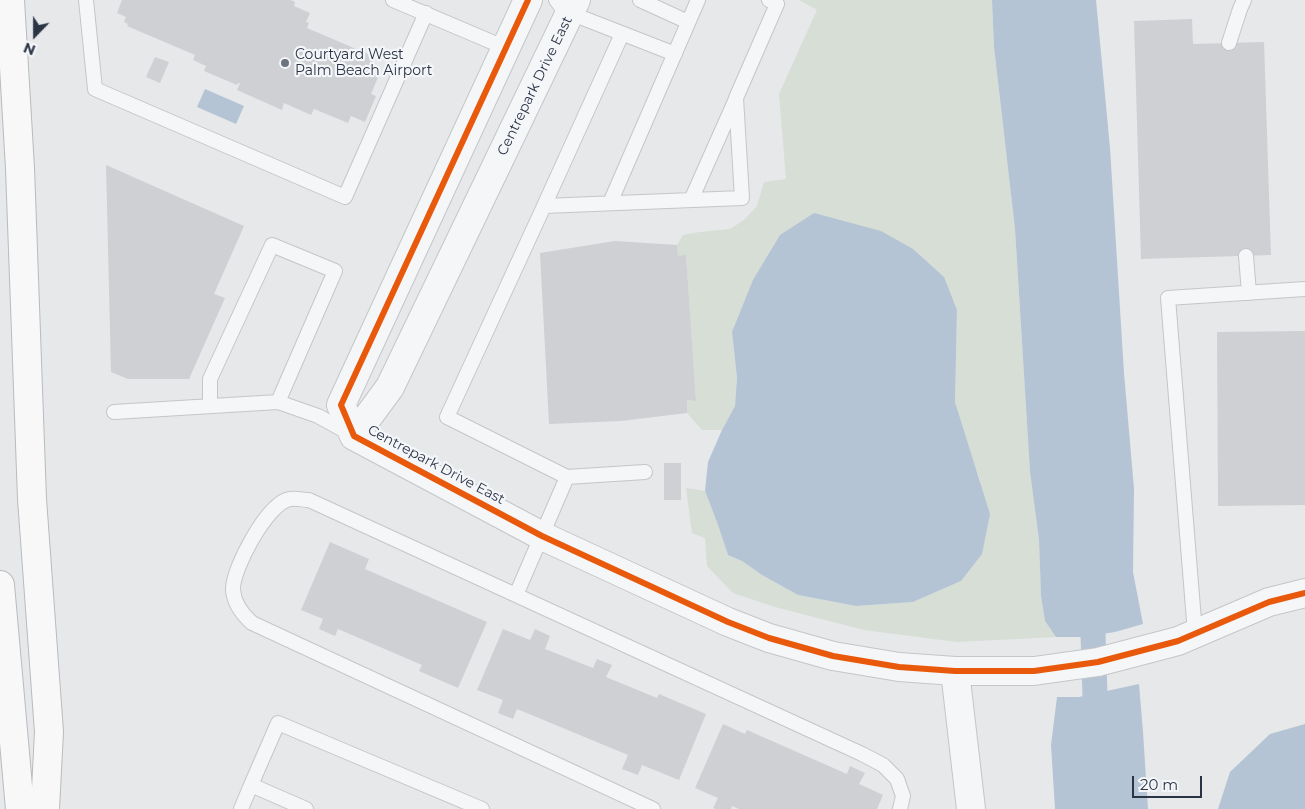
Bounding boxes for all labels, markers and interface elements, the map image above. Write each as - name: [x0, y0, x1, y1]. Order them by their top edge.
- north arrow: [10, 10, 60, 60]
- street label: Centrepark Drive East: [494, 14, 576, 158]
- text: N: [21, 38, 38, 59]
- place label: Courtyard West Palm Beach Airport: [295, 47, 432, 80]
- marker: Courtyard West Palm Beach Airport: [279, 57, 291, 69]
- street label: Centrepark Drive East: [365, 422, 507, 508]
- scale bar: [1135, 766, 1205, 798]
- text: 20 m: [1140, 775, 1178, 794]

